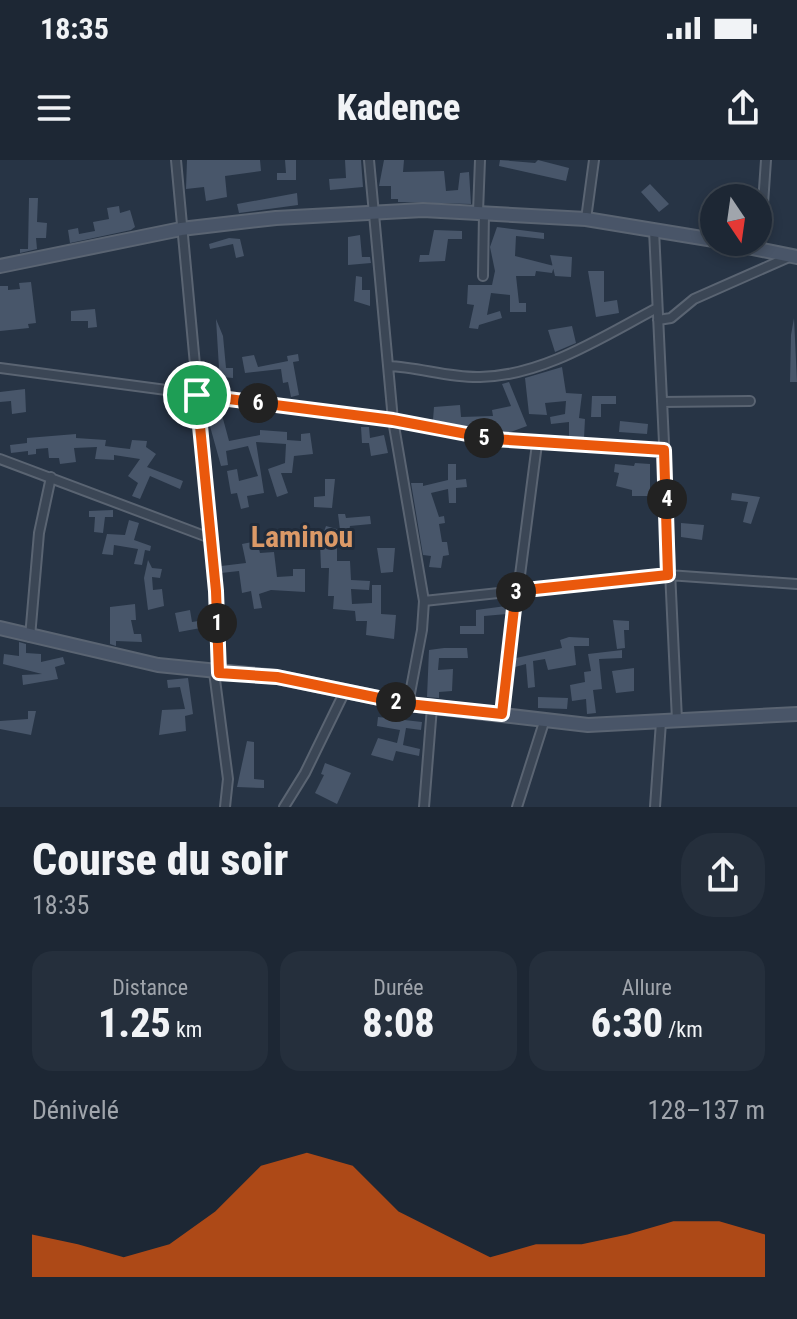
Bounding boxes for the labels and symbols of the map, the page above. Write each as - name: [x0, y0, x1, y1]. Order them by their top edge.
- north arrow: [700, 184, 772, 256]
- pin: [163, 361, 231, 429]
- pin: 6: [238, 383, 278, 423]
- pin: 5: [464, 418, 504, 458]
- pin: 4: [647, 479, 687, 519]
- district label: Laminou: [251, 519, 353, 554]
- pin: 3: [496, 572, 536, 612]
- pin: 1: [197, 603, 237, 643]
- pin: 2: [376, 682, 416, 722]

